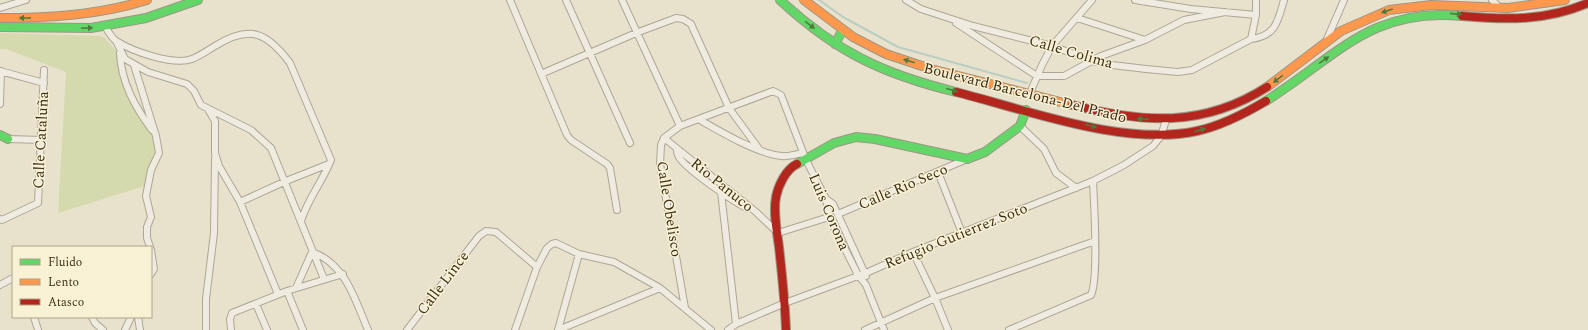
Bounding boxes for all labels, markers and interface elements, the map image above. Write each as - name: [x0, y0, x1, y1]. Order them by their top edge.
- one-way arrow: [1381, 8, 1393, 14]
- one-way arrow: [1450, 11, 1462, 17]
- one-way arrow: [18, 15, 31, 21]
- one-way arrow: [805, 21, 815, 29]
- one-way arrow: [81, 25, 94, 31]
- street label: Calle Colima: [1026, 29, 1116, 75]
- one-way arrow: [1318, 56, 1329, 64]
- street label: Boulevard Barcelona-Del Prado: [921, 57, 1129, 129]
- one-way arrow: [902, 58, 914, 64]
- one-way arrow: [1273, 75, 1283, 83]
- one-way arrow: [946, 88, 958, 94]
- street label: Calle Cataluña: [27, 90, 55, 189]
- one-way arrow: [1136, 116, 1149, 122]
- one-way arrow: [1085, 123, 1098, 129]
- one-way arrow: [1194, 127, 1206, 133]
- street label: Rio Panuco: [685, 152, 759, 218]
- street label: Calle Rio Seco: [855, 158, 951, 216]
- street label: Calle Obelisco: [650, 159, 688, 259]
- street label: Luis Corona: [802, 170, 856, 255]
- street label: Refugio Gutierrez Soto: [881, 197, 1031, 275]
- legend: [12, 246, 152, 318]
- street label: Calle Lince: [411, 246, 475, 320]
- text: Fluido: [48, 253, 82, 272]
- text: Lento: [48, 273, 79, 292]
- text: Atasco: [48, 293, 84, 312]

